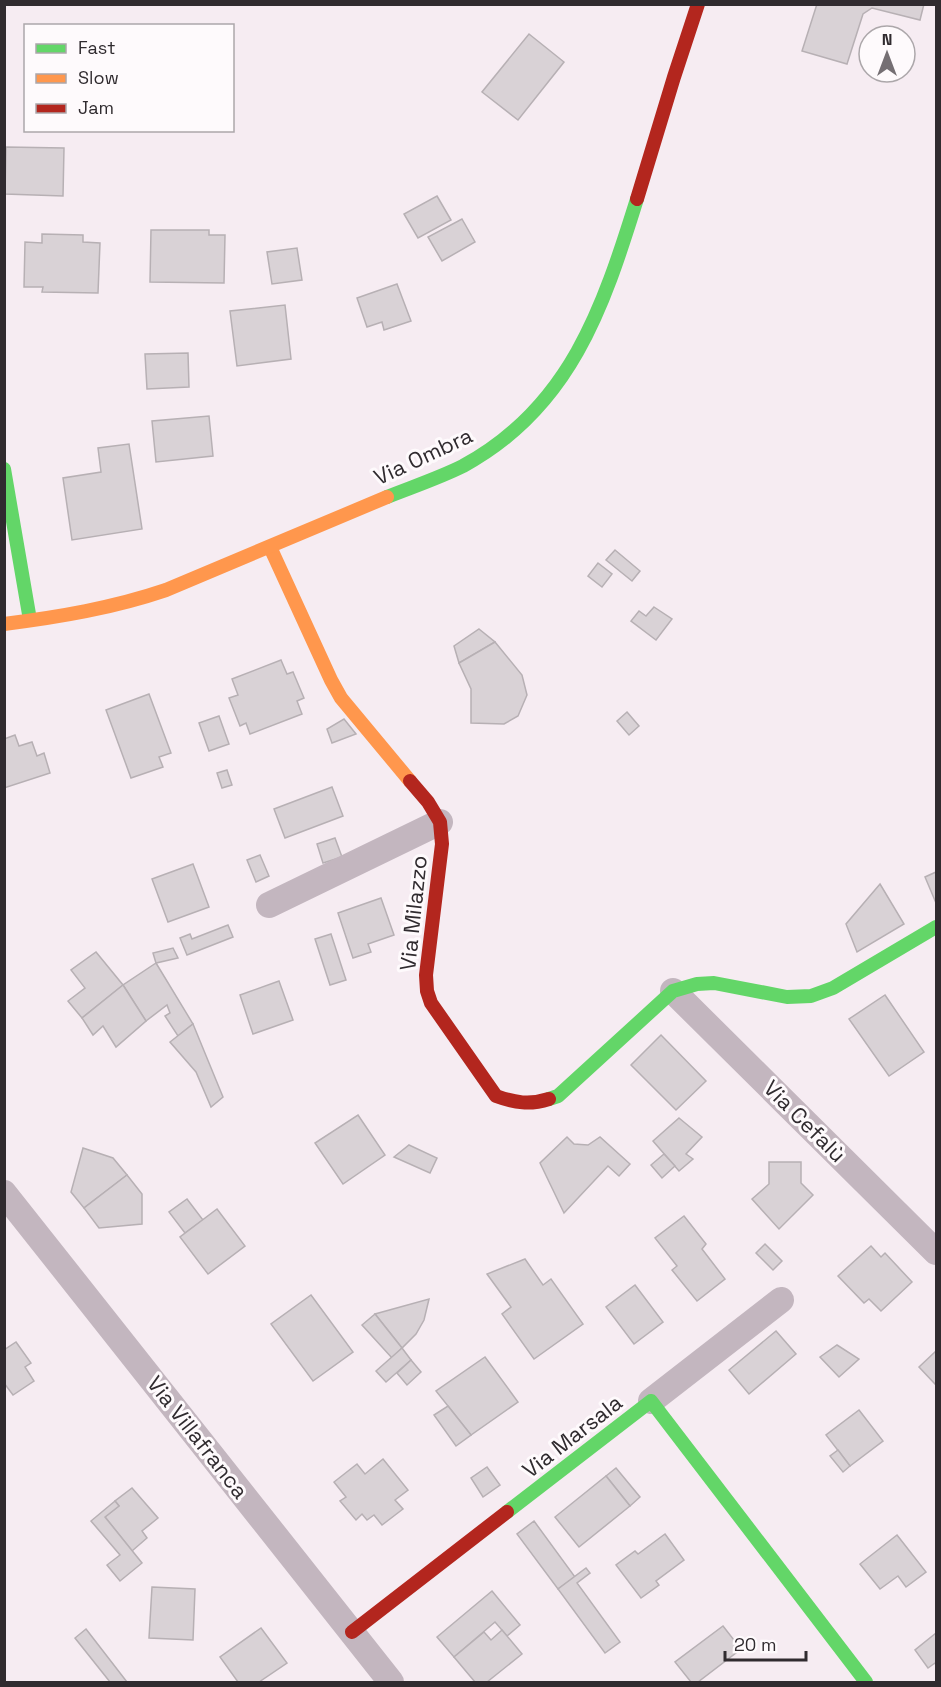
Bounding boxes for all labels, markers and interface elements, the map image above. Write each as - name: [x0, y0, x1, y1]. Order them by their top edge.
- legend: [24, 24, 234, 132]
- north arrow: [857, 24, 917, 84]
- text: N: [882, 29, 892, 50]
- text: Fast: [78, 36, 115, 59]
- text: Slow: [78, 66, 119, 89]
- text: Jam: [78, 96, 114, 119]
- street label: Via Ombra: [369, 421, 477, 491]
- street label: Via Milazzo: [393, 854, 433, 972]
- street label: Via Cefalù: [758, 1074, 852, 1168]
- street label: Via Villafranca: [141, 1370, 255, 1504]
- street label: Via Marsala: [516, 1388, 628, 1484]
- scale bar: [725, 1624, 806, 1662]
- text: 20 m: [734, 1633, 777, 1656]

